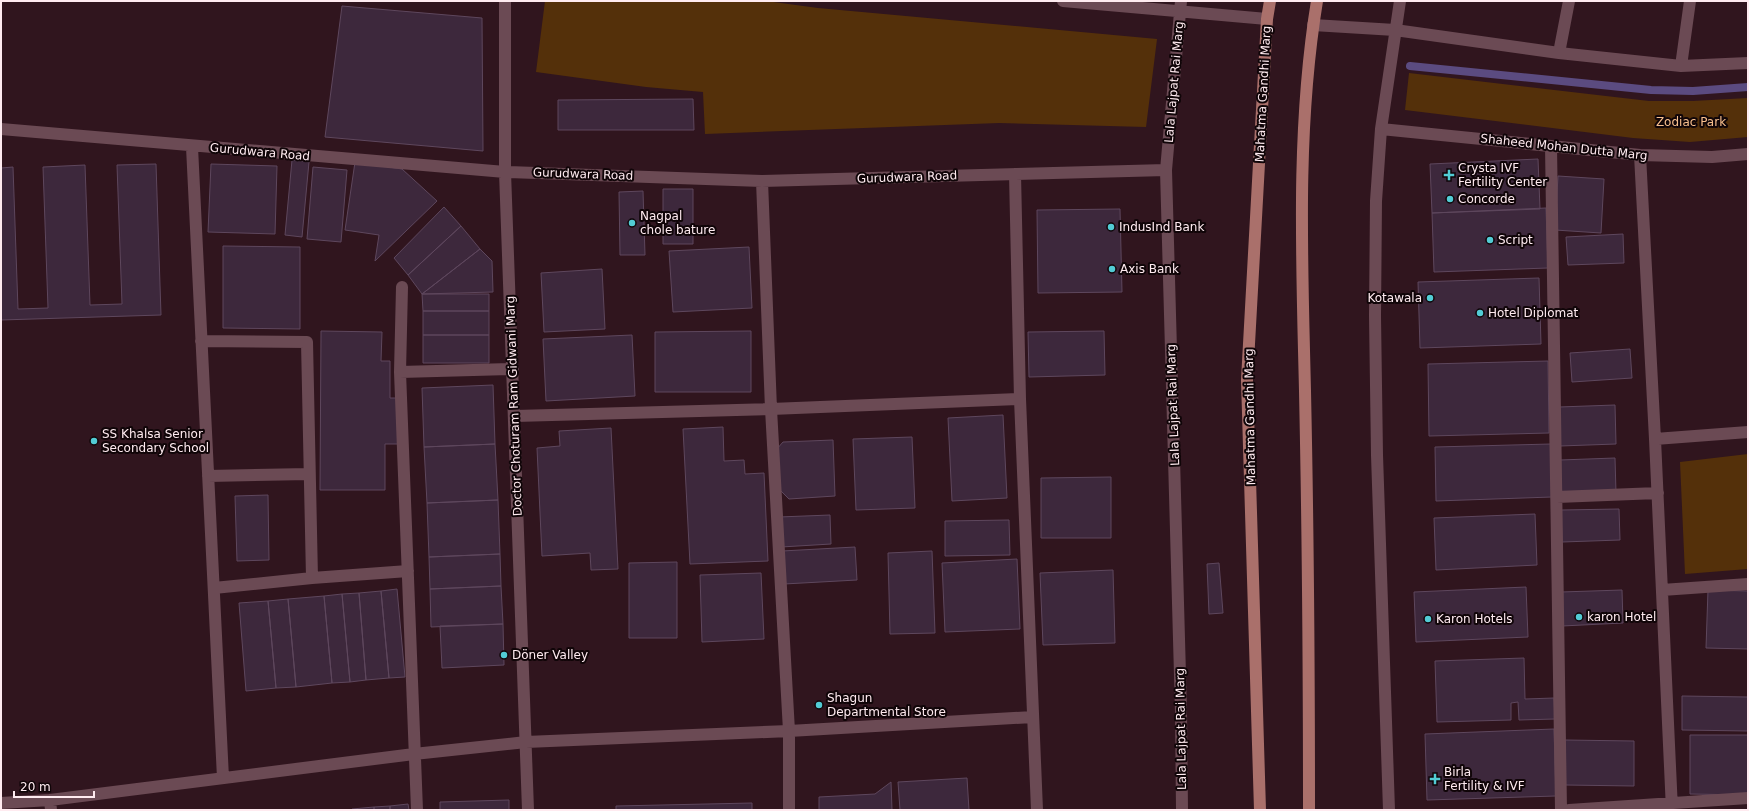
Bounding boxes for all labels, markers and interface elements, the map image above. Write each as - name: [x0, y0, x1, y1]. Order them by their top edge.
- street label: Lala Lajpat Rai Marg: [1162, 21, 1186, 143]
- street label: Mahatma Gandhi Marg: [1252, 25, 1274, 163]
- park label: Zodiac Park: [1656, 115, 1726, 129]
- street label: Shaheed Mohan Dutta Marg: [1480, 131, 1648, 163]
- street label: Gurudwara Road: [209, 141, 311, 163]
- place label: Crysta IVF Fertility Center: [1458, 161, 1547, 189]
- street label: Gurudwara Road: [533, 165, 633, 183]
- street label: Gurudwara Road: [857, 168, 957, 186]
- marker: Crysta IVF Fertility Center: [1443, 169, 1455, 181]
- place label: Concorde: [1458, 192, 1515, 206]
- marker: Concorde: [1445, 194, 1455, 204]
- place label: Nagpal chole bature: [640, 209, 715, 237]
- marker: Nagpal chole bature: [627, 218, 637, 228]
- place label: IndusInd Bank: [1119, 220, 1204, 234]
- marker: IndusInd Bank: [1106, 222, 1116, 232]
- place label: Script: [1498, 233, 1533, 247]
- marker: Script: [1485, 235, 1495, 245]
- place label: Axis Bank: [1120, 262, 1179, 276]
- marker: Axis Bank: [1107, 264, 1117, 274]
- place label: Kotawala: [1367, 291, 1422, 305]
- marker: Kotawala: [1425, 293, 1435, 303]
- street label: Doctor Choturam Ram Gidwani Marg: [503, 296, 525, 516]
- place label: Hotel Diplomat: [1488, 306, 1579, 320]
- marker: Hotel Diplomat: [1475, 308, 1485, 318]
- street label: Lala Lajpat Rai Marg: [1164, 344, 1182, 466]
- street label: Mahatma Gandhi Marg: [1242, 348, 1258, 486]
- place label: SS Khalsa Senior Secondary School: [102, 427, 209, 455]
- marker: SS Khalsa Senior Secondary School: [89, 436, 99, 446]
- place label: karon Hotel: [1587, 610, 1656, 624]
- place label: Karon Hotels: [1436, 612, 1512, 626]
- marker: karon Hotel: [1574, 612, 1584, 622]
- marker: Karon Hotels: [1423, 614, 1433, 624]
- place label: Döner Valley: [512, 648, 588, 662]
- marker: Döner Valley: [499, 650, 509, 660]
- street label: Lala Lajpat Rai Marg: [1173, 668, 1189, 790]
- place label: Shagun Departmental Store: [827, 691, 946, 719]
- marker: Shagun Departmental Store: [814, 700, 824, 710]
- place label: Birla Fertility & IVF: [1444, 765, 1525, 793]
- scale bar: [14, 773, 94, 799]
- marker: Birla Fertility & IVF: [1429, 773, 1441, 785]
- text: 20 m: [20, 780, 51, 794]

